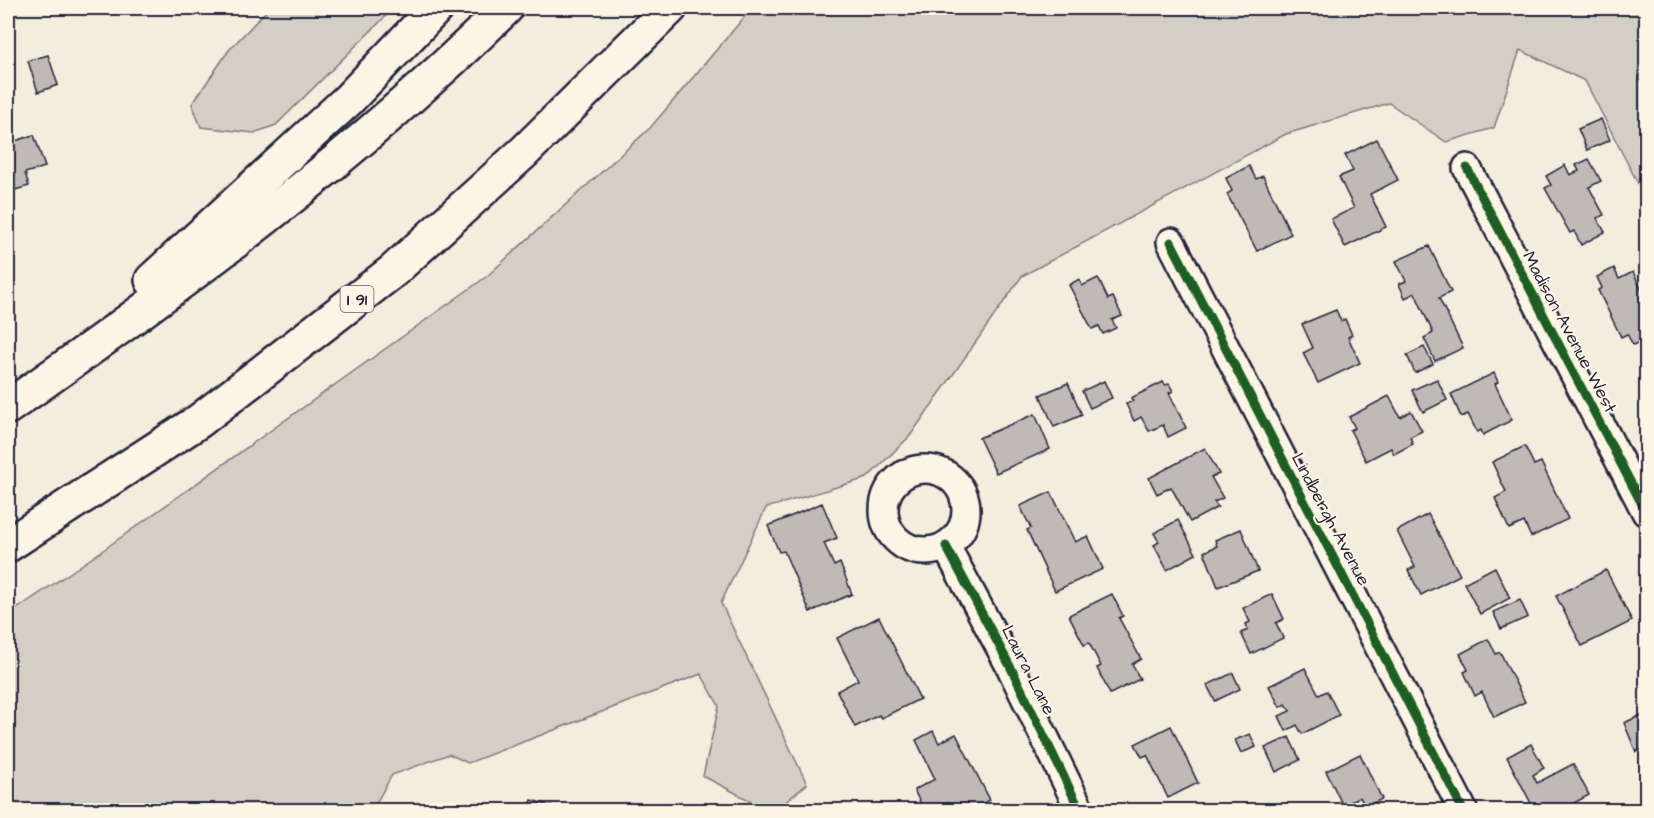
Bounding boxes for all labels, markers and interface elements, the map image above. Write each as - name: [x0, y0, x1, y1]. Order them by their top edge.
- street label: Madison Avenue West: [1516, 247, 1623, 418]
- road number: I 91: [340, 286, 374, 312]
- street label: Lindbergh Avenue: [1284, 448, 1376, 591]
- street label: Laura Lane: [995, 621, 1062, 720]

